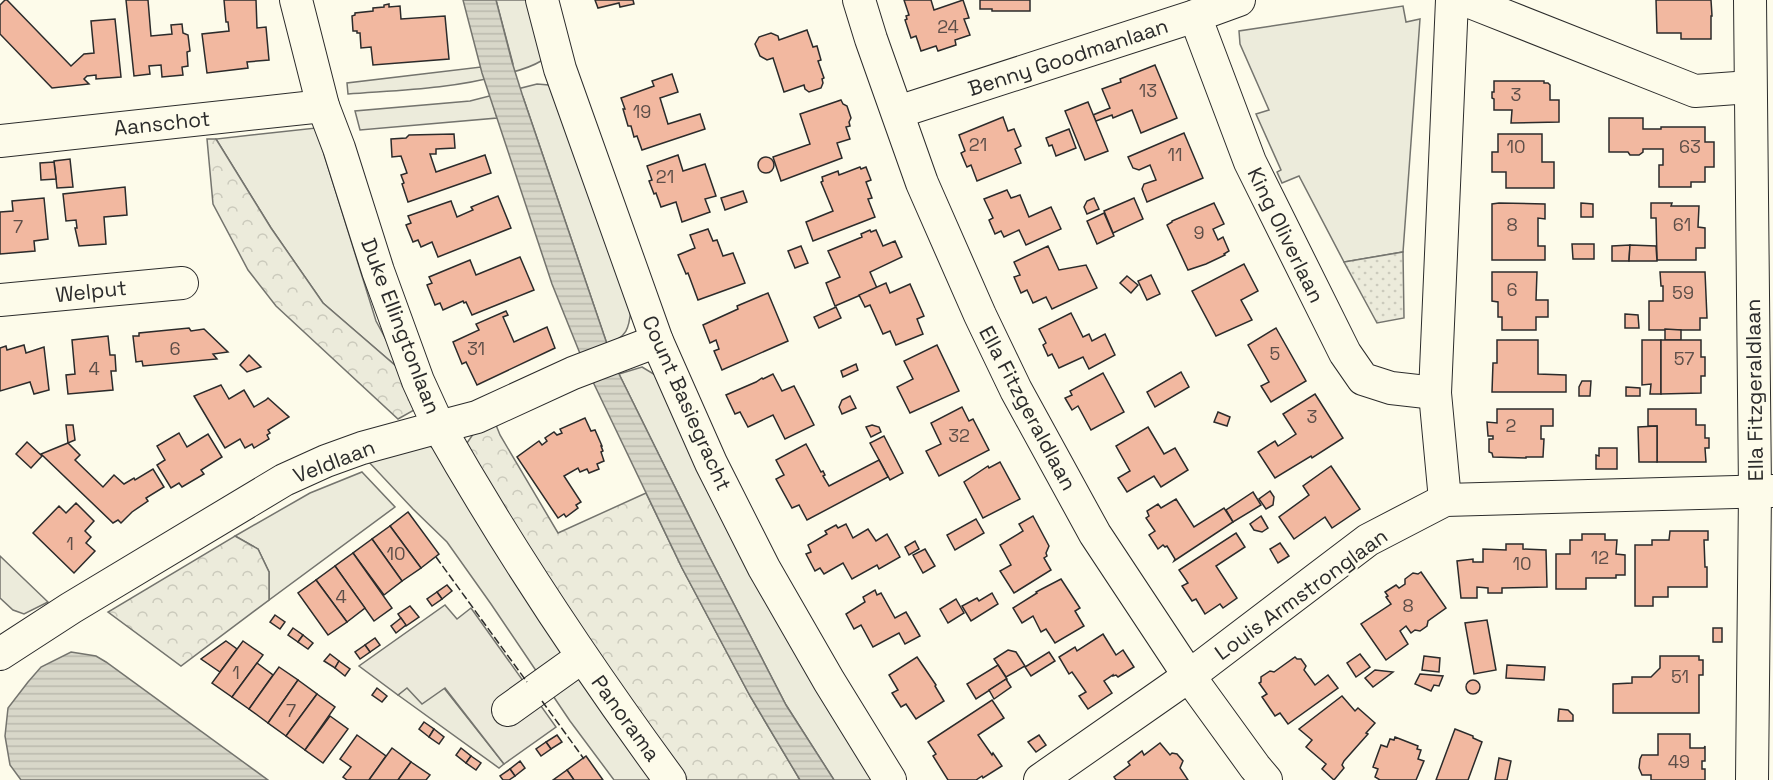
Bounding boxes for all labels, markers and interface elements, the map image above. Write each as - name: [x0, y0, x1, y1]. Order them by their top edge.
- street label: Benny Goodmanlaan: [965, 12, 1171, 102]
- house number: 24: [937, 15, 959, 38]
- house number: 13: [1139, 79, 1157, 102]
- house number: 3: [1511, 83, 1521, 106]
- house number: 19: [633, 100, 651, 123]
- street label: Aanschot: [112, 105, 212, 141]
- house number: 21: [969, 133, 987, 156]
- house number: 10: [1506, 135, 1526, 158]
- house number: 63: [1679, 135, 1701, 158]
- house number: 11: [1167, 143, 1183, 166]
- street label: King Oliverlaan: [1242, 163, 1330, 307]
- house number: 21: [656, 165, 674, 188]
- house number: 8: [1506, 213, 1518, 236]
- house number: 61: [1673, 213, 1691, 236]
- house number: 7: [13, 215, 23, 238]
- house number: 9: [1193, 221, 1205, 244]
- street label: Duke Ellingtonlaan: [355, 234, 447, 418]
- street label: Welput: [54, 274, 128, 308]
- house number: 6: [1506, 278, 1518, 301]
- house number: 59: [1672, 281, 1694, 304]
- street label: Ella Fitzgeraldlaan: [1739, 298, 1769, 482]
- street label: Count Basiegracht: [636, 311, 738, 495]
- street label: Ella Fitzgeraldlaan: [973, 321, 1083, 495]
- house number: 6: [169, 337, 181, 360]
- house number: 31: [467, 337, 485, 360]
- house number: 5: [1270, 342, 1280, 365]
- house number: 57: [1674, 347, 1694, 370]
- house number: 4: [88, 357, 100, 380]
- house number: 3: [1307, 405, 1317, 428]
- house number: 2: [1506, 414, 1516, 437]
- house number: 32: [948, 424, 970, 447]
- street label: Veldlaan: [289, 433, 379, 489]
- street label: Louis Armstronglaan: [1209, 522, 1393, 666]
- house number: 1: [66, 532, 74, 555]
- house number: 10: [386, 542, 406, 565]
- house number: 12: [1591, 546, 1609, 569]
- house number: 10: [1512, 552, 1532, 575]
- house number: 4: [335, 585, 347, 608]
- house number: 8: [1402, 594, 1414, 617]
- house number: 1: [232, 661, 240, 684]
- house number: 51: [1671, 665, 1689, 688]
- street label: Panorama: [586, 670, 666, 766]
- house number: 7: [286, 699, 296, 722]
- house number: 49: [1668, 750, 1690, 773]

